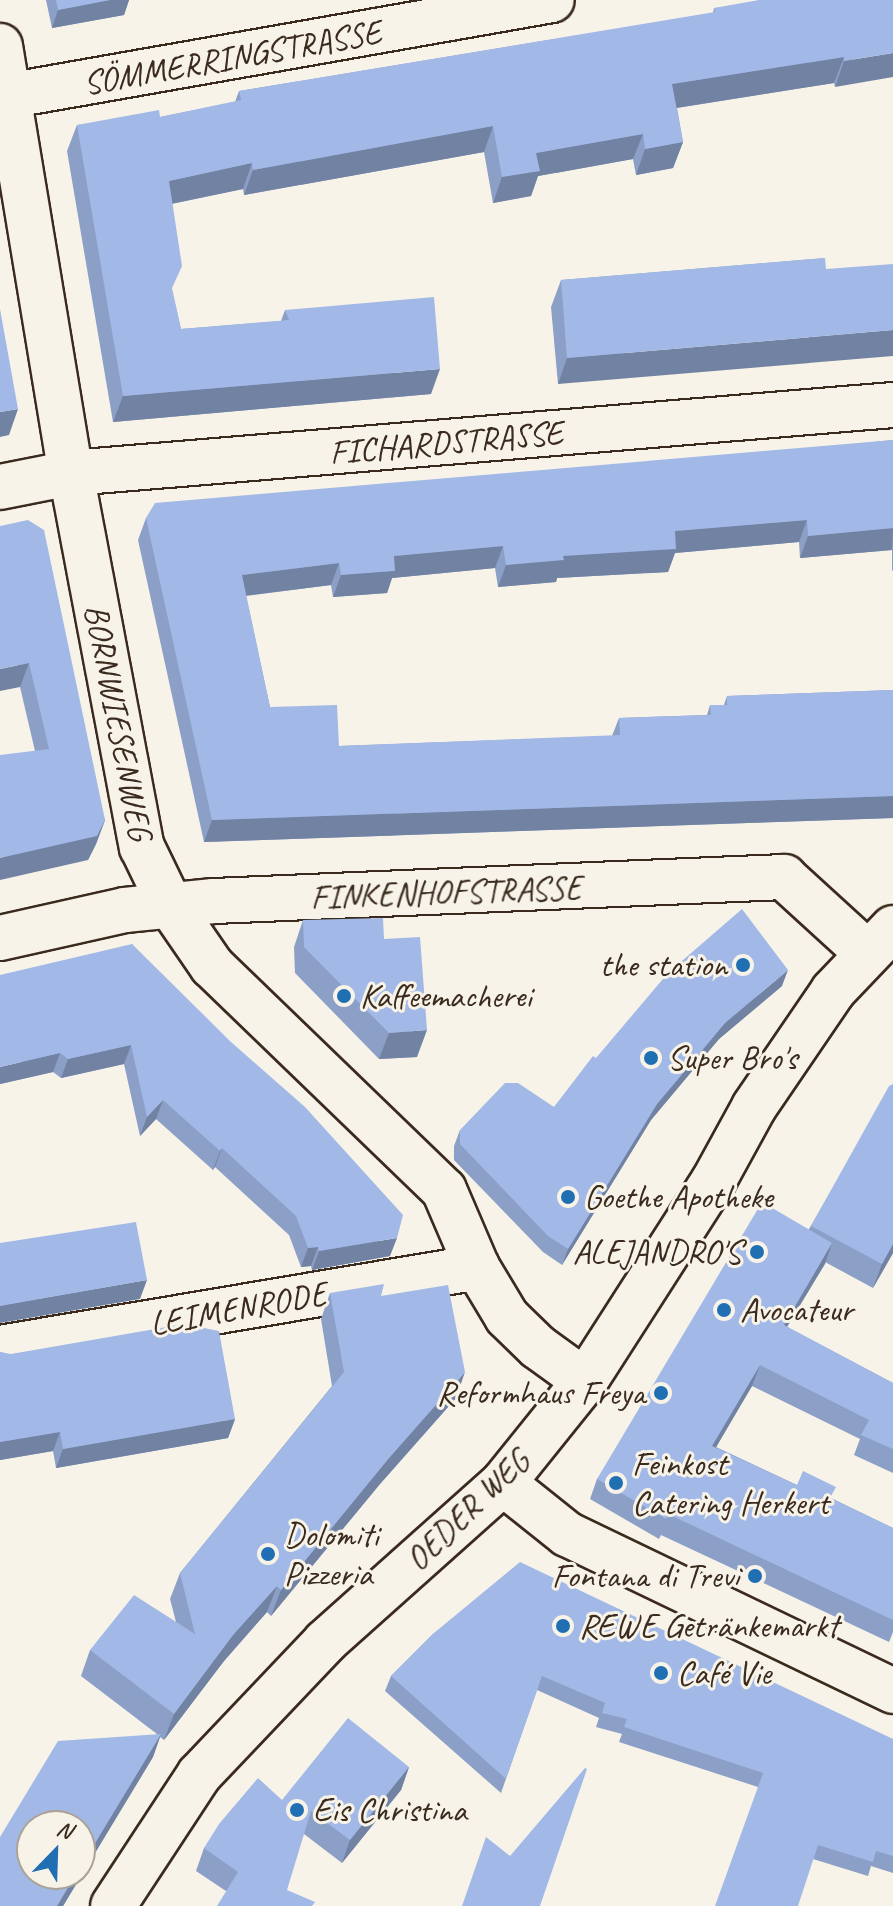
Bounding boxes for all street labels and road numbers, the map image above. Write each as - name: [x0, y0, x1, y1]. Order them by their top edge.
- street label: SÖMMERRINGSTRASSE: [80, 11, 384, 103]
- street label: FICHARDSTRASSE: [328, 411, 564, 473]
- street label: BORNWIESENWEG: [76, 601, 162, 843]
- street label: FINKENHOFSTRASSE: [310, 867, 582, 917]
- street label: LEIMENRODE: [147, 1272, 329, 1344]
- street label: OEDER WEG: [396, 1441, 538, 1579]

